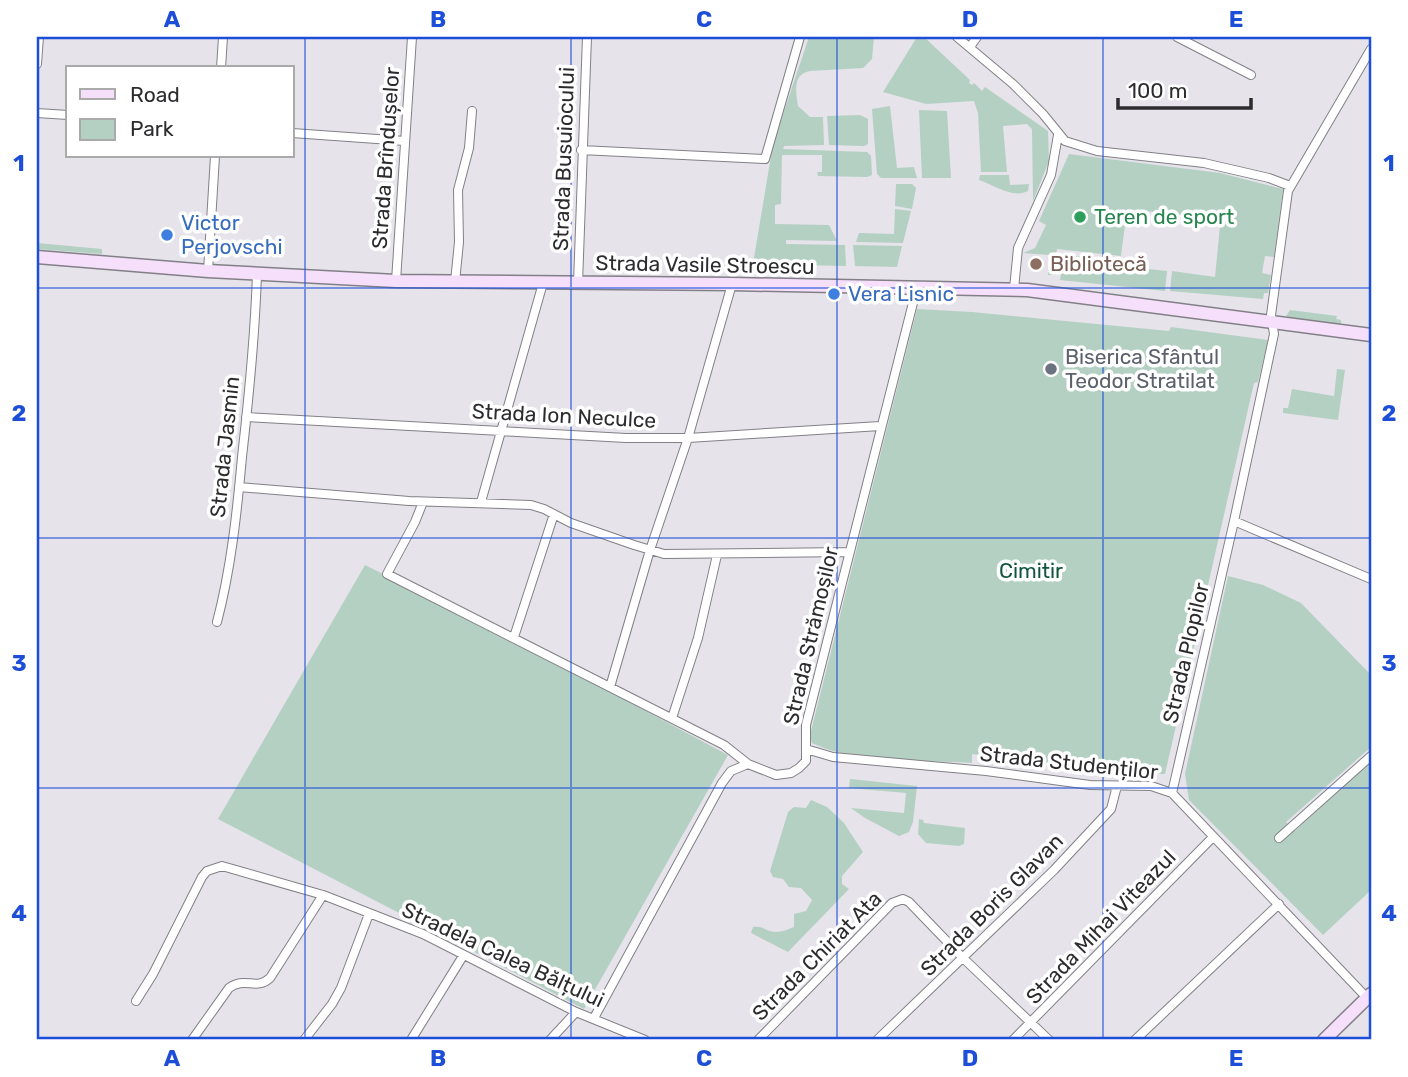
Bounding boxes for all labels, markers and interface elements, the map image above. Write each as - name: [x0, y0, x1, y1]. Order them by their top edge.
- text: A: [164, 5, 181, 33]
- text: B: [430, 5, 446, 33]
- text: C: [696, 5, 712, 33]
- text: D: [962, 5, 978, 33]
- text: E: [1229, 5, 1243, 33]
- legend: [66, 66, 294, 158]
- street label: Strada Brîndușelor: [367, 66, 404, 250]
- scale bar: [1118, 66, 1250, 110]
- street label: Strada Busuiocului: [548, 67, 579, 251]
- text: 100 m: [1128, 78, 1187, 103]
- text: Road: [130, 82, 180, 107]
- text: Park: [130, 116, 174, 141]
- text: 1: [13, 149, 25, 177]
- text: 1: [1383, 149, 1395, 177]
- place label: Teren de sport: [1094, 204, 1234, 229]
- marker: Teren de sport: [1072, 209, 1088, 225]
- place label: Victor Perjovschi: [181, 210, 283, 259]
- marker: Victor Perjovschi: [159, 227, 175, 243]
- street label: Strada Vasile Stroescu: [595, 250, 815, 279]
- place label: Bibliotecă: [1050, 251, 1147, 276]
- marker: Bibliotecă: [1028, 256, 1044, 272]
- place label: Vera Lisnic: [848, 281, 954, 306]
- marker: Vera Lisnic: [826, 286, 842, 302]
- place label: Biserica Sfântul Teodor Stratilat: [1065, 344, 1219, 393]
- marker: Biserica Sfântul Teodor Stratilat: [1043, 361, 1059, 377]
- street label: Strada Jasmin: [205, 375, 244, 519]
- street label: Strada Ion Neculce: [471, 398, 657, 433]
- text: 2: [12, 399, 26, 427]
- text: 2: [1382, 399, 1396, 427]
- street label: Strada Strămoșilor: [778, 544, 843, 727]
- park label: Cimitir: [999, 558, 1063, 583]
- street label: Strada Plopilor: [1157, 580, 1214, 726]
- text: 3: [11, 649, 27, 677]
- text: 3: [1381, 649, 1397, 677]
- street label: Strada Studenților: [979, 741, 1159, 784]
- street label: Strada Boris Glavan: [915, 828, 1068, 981]
- street label: Strada Mihai Viteazul: [1021, 844, 1181, 1009]
- street label: Strada Chiriat Ata: [747, 886, 886, 1025]
- street label: Stradela Calea Bălțului: [398, 897, 608, 1012]
- text: 4: [11, 899, 27, 927]
- text: 4: [1381, 899, 1397, 927]
- text: A: [164, 1044, 181, 1072]
- text: B: [430, 1044, 446, 1072]
- text: C: [696, 1044, 712, 1072]
- text: D: [962, 1044, 978, 1072]
- text: E: [1229, 1044, 1243, 1072]

